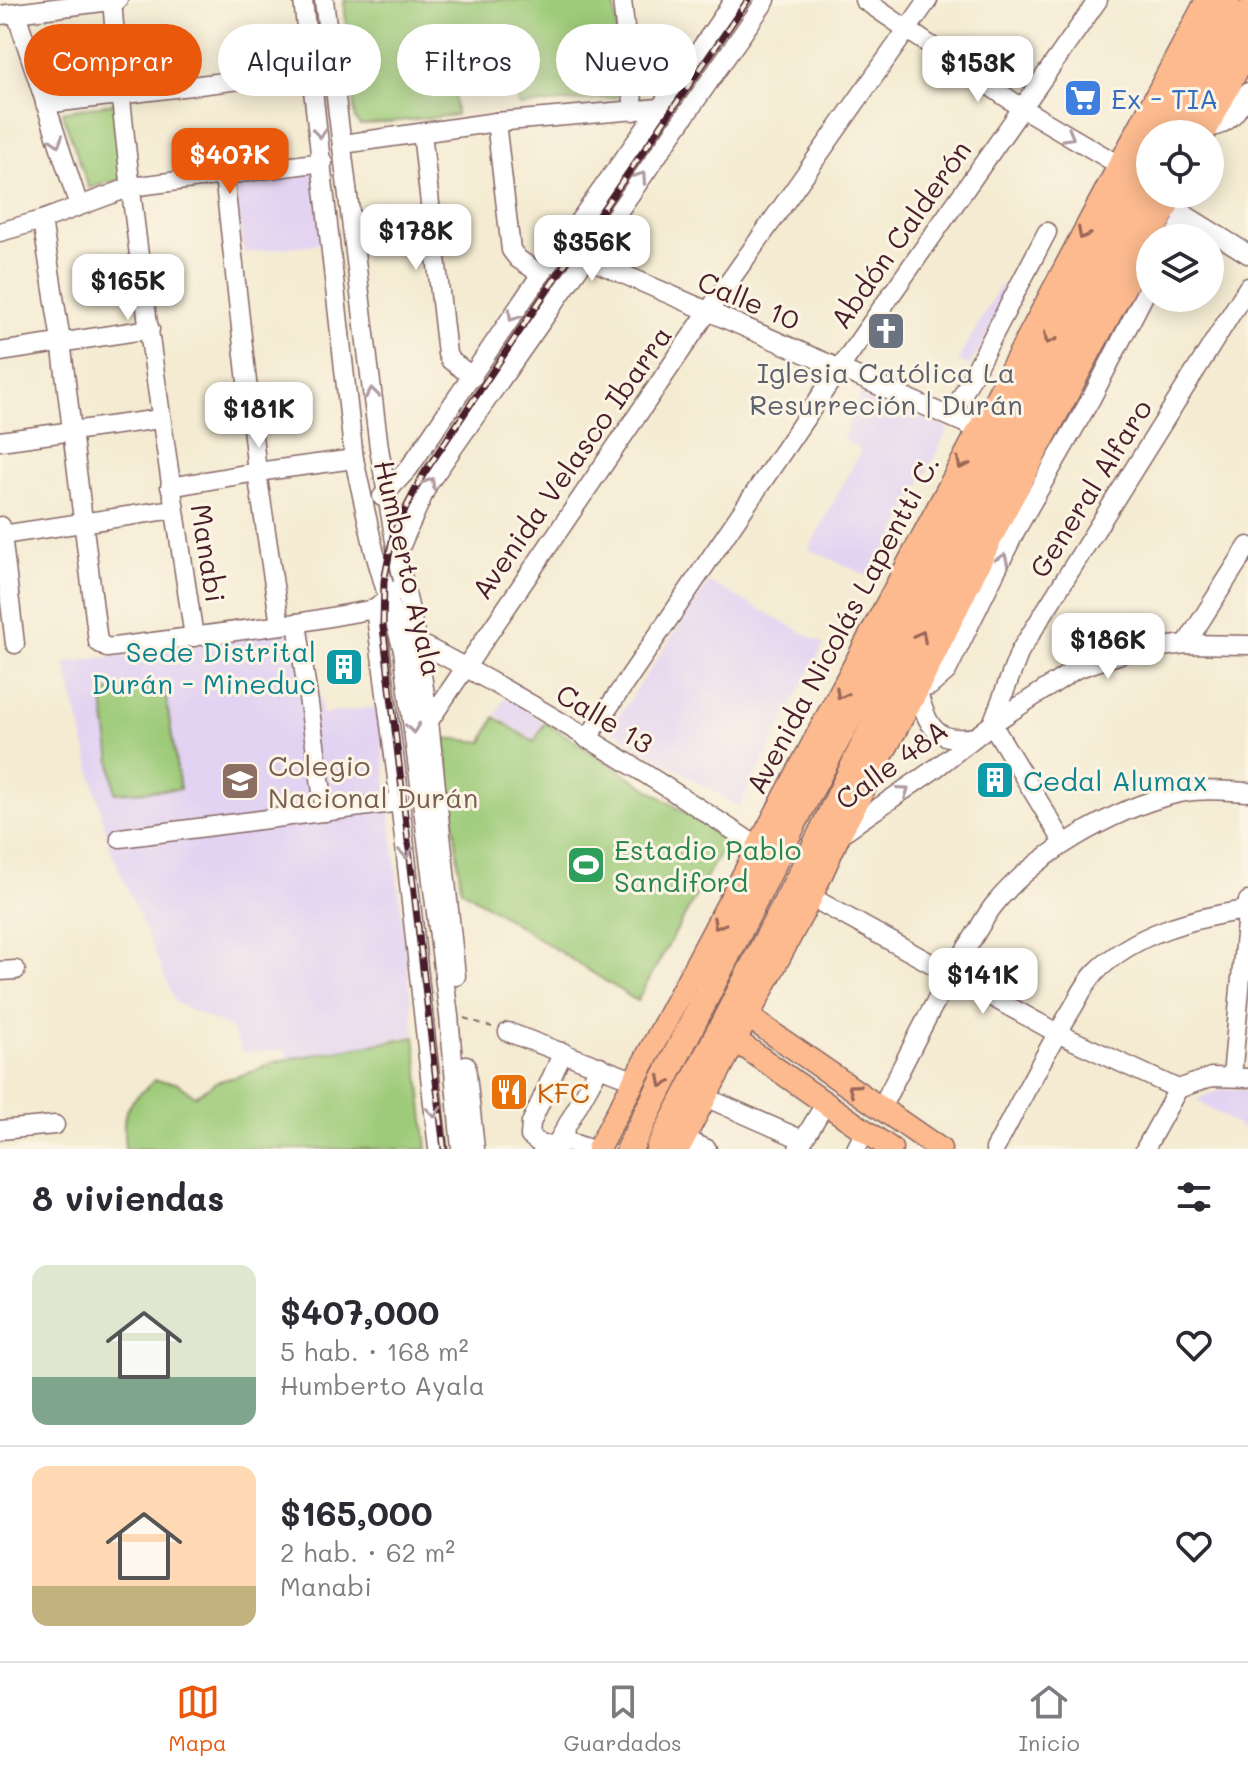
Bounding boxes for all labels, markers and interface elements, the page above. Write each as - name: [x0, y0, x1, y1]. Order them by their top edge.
- chip: Comprar: [24, 24, 202, 96]
- chip: Alquilar: [218, 24, 381, 96]
- chip: Filtros: [397, 24, 540, 96]
- chip: Nuevo: [556, 24, 697, 96]
- pin: $153K: [922, 36, 1034, 104]
- text: $153K: [940, 45, 1016, 79]
- supermarket icon: Ex - TIA: [1062, 77, 1104, 119]
- place label: Ex - TIA: [1111, 80, 1218, 116]
- map controls: [1136, 120, 1224, 312]
- button: locate: [1136, 120, 1224, 208]
- one-way arrow: [1060, 126, 1075, 142]
- one-way arrow: [311, 127, 328, 140]
- pin: $407K: [174, 128, 286, 196]
- one-way arrow: [48, 133, 64, 147]
- street label: Abdón Calderón: [822, 133, 978, 335]
- text: $407K: [190, 137, 270, 171]
- one-way arrow: [631, 171, 646, 185]
- pin: $178K: [360, 204, 472, 272]
- text: $178K: [378, 213, 454, 247]
- pin: $356K: [536, 215, 648, 283]
- text: $356K: [552, 224, 632, 258]
- button: layers: [1136, 224, 1224, 312]
- one-way arrow: [1077, 226, 1092, 241]
- pin: $165K: [72, 254, 184, 322]
- street label: Calle 10: [692, 262, 806, 338]
- text: $165K: [90, 263, 166, 297]
- one-way arrow: [507, 307, 522, 322]
- church icon: Iglesia Católica La Resurreción | Durán: [865, 310, 907, 352]
- street label: Avenida Velasco Ibarra: [463, 318, 679, 606]
- one-way arrow: [1044, 331, 1059, 346]
- place label: Iglesia Católica La Resurreción | Durán: [749, 354, 1023, 422]
- pin: $181K: [203, 382, 315, 450]
- one-way arrow: [364, 386, 381, 399]
- text: $181K: [223, 391, 295, 425]
- street label: General Alfaro: [1021, 392, 1159, 584]
- street label: Avenida Nicolás Lapentti C.: [737, 448, 947, 800]
- street label: Humberto Ayala: [367, 456, 451, 680]
- one-way arrow: [956, 456, 971, 471]
- one-way arrow: [420, 477, 436, 492]
- street label: Manabi: [183, 501, 235, 605]
- one-way arrow: [994, 553, 1010, 567]
- pin: $186K: [1052, 613, 1164, 681]
- text: $186K: [1070, 622, 1146, 656]
- one-way arrow: [911, 629, 926, 644]
- place label: Sede Distrital Durán - Mineduc: [91, 633, 316, 701]
- building icon: Sede Distrital Durán - Mineduc: [323, 646, 365, 688]
- street label: Calle 13: [550, 675, 660, 761]
- one-way arrow: [835, 686, 850, 701]
- street label: Calle 48A: [828, 711, 954, 817]
- one-way arrow: [404, 721, 421, 735]
- place label: Colegio Nacional Durán: [268, 747, 478, 815]
- building icon: Cedal Alumax: [974, 759, 1016, 801]
- school or university icon: Colegio Nacional Durán: [219, 760, 261, 802]
- place label: Cedal Alumax: [1023, 762, 1207, 798]
- one-way arrow: [895, 786, 909, 801]
- place label: Estadio Pablo Sandiford: [614, 831, 801, 899]
- sports icon: Estadio Pablo Sandiford: [565, 844, 607, 886]
- one-way arrow: [397, 847, 414, 860]
- one-way arrow: [712, 915, 728, 929]
- pin: $141K: [927, 948, 1039, 1016]
- text: $141K: [947, 957, 1019, 991]
- restaurant icon: KFC: [488, 1071, 530, 1113]
- place label: KFC: [537, 1074, 590, 1110]
- one-way arrow: [657, 1074, 673, 1089]
- one-way arrow: [847, 1084, 861, 1099]
- one-way arrow: [425, 1106, 442, 1119]
- text: 8 viviendas: [32, 1175, 224, 1220]
- icon: filters: [1172, 1175, 1216, 1219]
- text: $407,000: [280, 1289, 439, 1334]
- icon: home: [96, 1297, 192, 1393]
- icon: heart: [1172, 1323, 1216, 1367]
- text: 5 hab. · 168 m²: [280, 1334, 469, 1368]
- text: Humberto Ayala: [280, 1368, 485, 1402]
- text: $165,000: [280, 1490, 433, 1535]
- icon: home: [96, 1498, 192, 1594]
- icon: heart: [1172, 1524, 1216, 1568]
- text: 2 hab. · 62 m²: [280, 1535, 455, 1569]
- text: Manabi: [280, 1569, 372, 1603]
- tab: Mapa: [168, 1680, 227, 1757]
- tab: Guardados: [563, 1680, 682, 1757]
- tab: Inicio: [1018, 1680, 1080, 1757]

